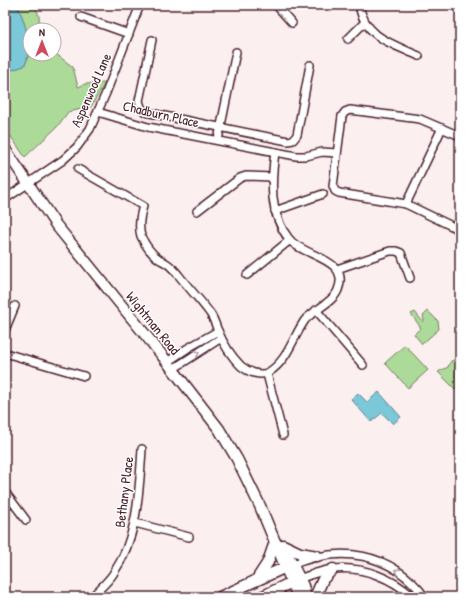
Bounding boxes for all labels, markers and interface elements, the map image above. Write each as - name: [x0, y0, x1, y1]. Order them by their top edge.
- north arrow: [22, 22, 62, 62]
- text: N: [39, 25, 45, 39]
- street label: Aspenwood Lane: [66, 49, 116, 130]
- street label: Chadburn Place: [121, 96, 202, 132]
- street label: Wightman Road: [121, 287, 185, 359]
- one-way arrow: [193, 351, 200, 358]
- street label: Bethany Place: [110, 455, 138, 529]
- one-way arrow: [394, 568, 401, 575]

